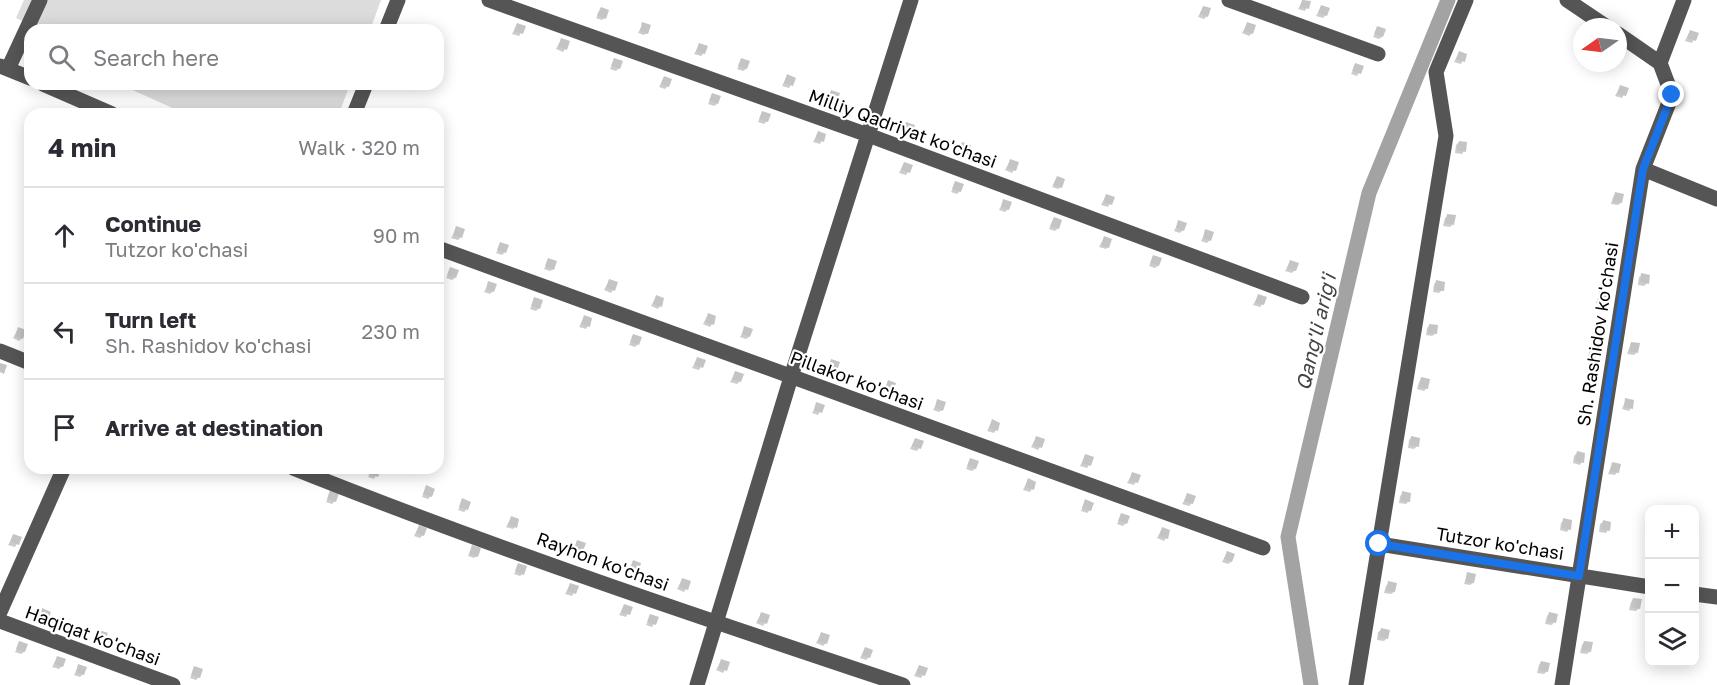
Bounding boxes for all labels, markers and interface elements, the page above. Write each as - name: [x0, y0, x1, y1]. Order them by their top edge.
- north arrow: [1573, 18, 1627, 72]
- search box: [24, 24, 444, 90]
- icon: search: [45, 41, 78, 74]
- text: Search here: [93, 44, 219, 71]
- route end: [1658, 81, 1684, 107]
- street label: Milliy Qadriyat ko'chasi: [806, 84, 1000, 172]
- text: 4 min: [48, 132, 116, 163]
- text: Walk · 320 m: [298, 135, 420, 159]
- text: Continue: [105, 210, 201, 237]
- icon: ahead: [48, 219, 81, 252]
- text: 90 m: [373, 223, 420, 247]
- text: Tutzor ko'chasi: [105, 237, 248, 261]
- street label: Sh. Rashidov ko'chasi: [1572, 240, 1622, 428]
- water label: Qang'li arig'i: [1290, 269, 1342, 393]
- text: Turn left: [105, 306, 196, 333]
- icon: left: [48, 315, 81, 348]
- text: 230 m: [362, 319, 420, 343]
- text: Sh. Rashidov ko'chasi: [105, 333, 312, 357]
- street label: Pillakor ko'chasi: [787, 346, 927, 414]
- icon: arrive: [48, 411, 81, 444]
- text: Arrive at destination: [105, 414, 323, 441]
- map controls: [1645, 505, 1699, 667]
- button: +: [1645, 505, 1699, 559]
- street label: Tutzor ko'chasi: [1435, 522, 1565, 564]
- street label: Rayhon ko'chasi: [534, 527, 672, 595]
- route start: [1365, 530, 1391, 556]
- button: −: [1645, 559, 1699, 613]
- street label: Haqiqat ko'chasi: [22, 600, 164, 670]
- button: layers: [1645, 613, 1699, 667]

